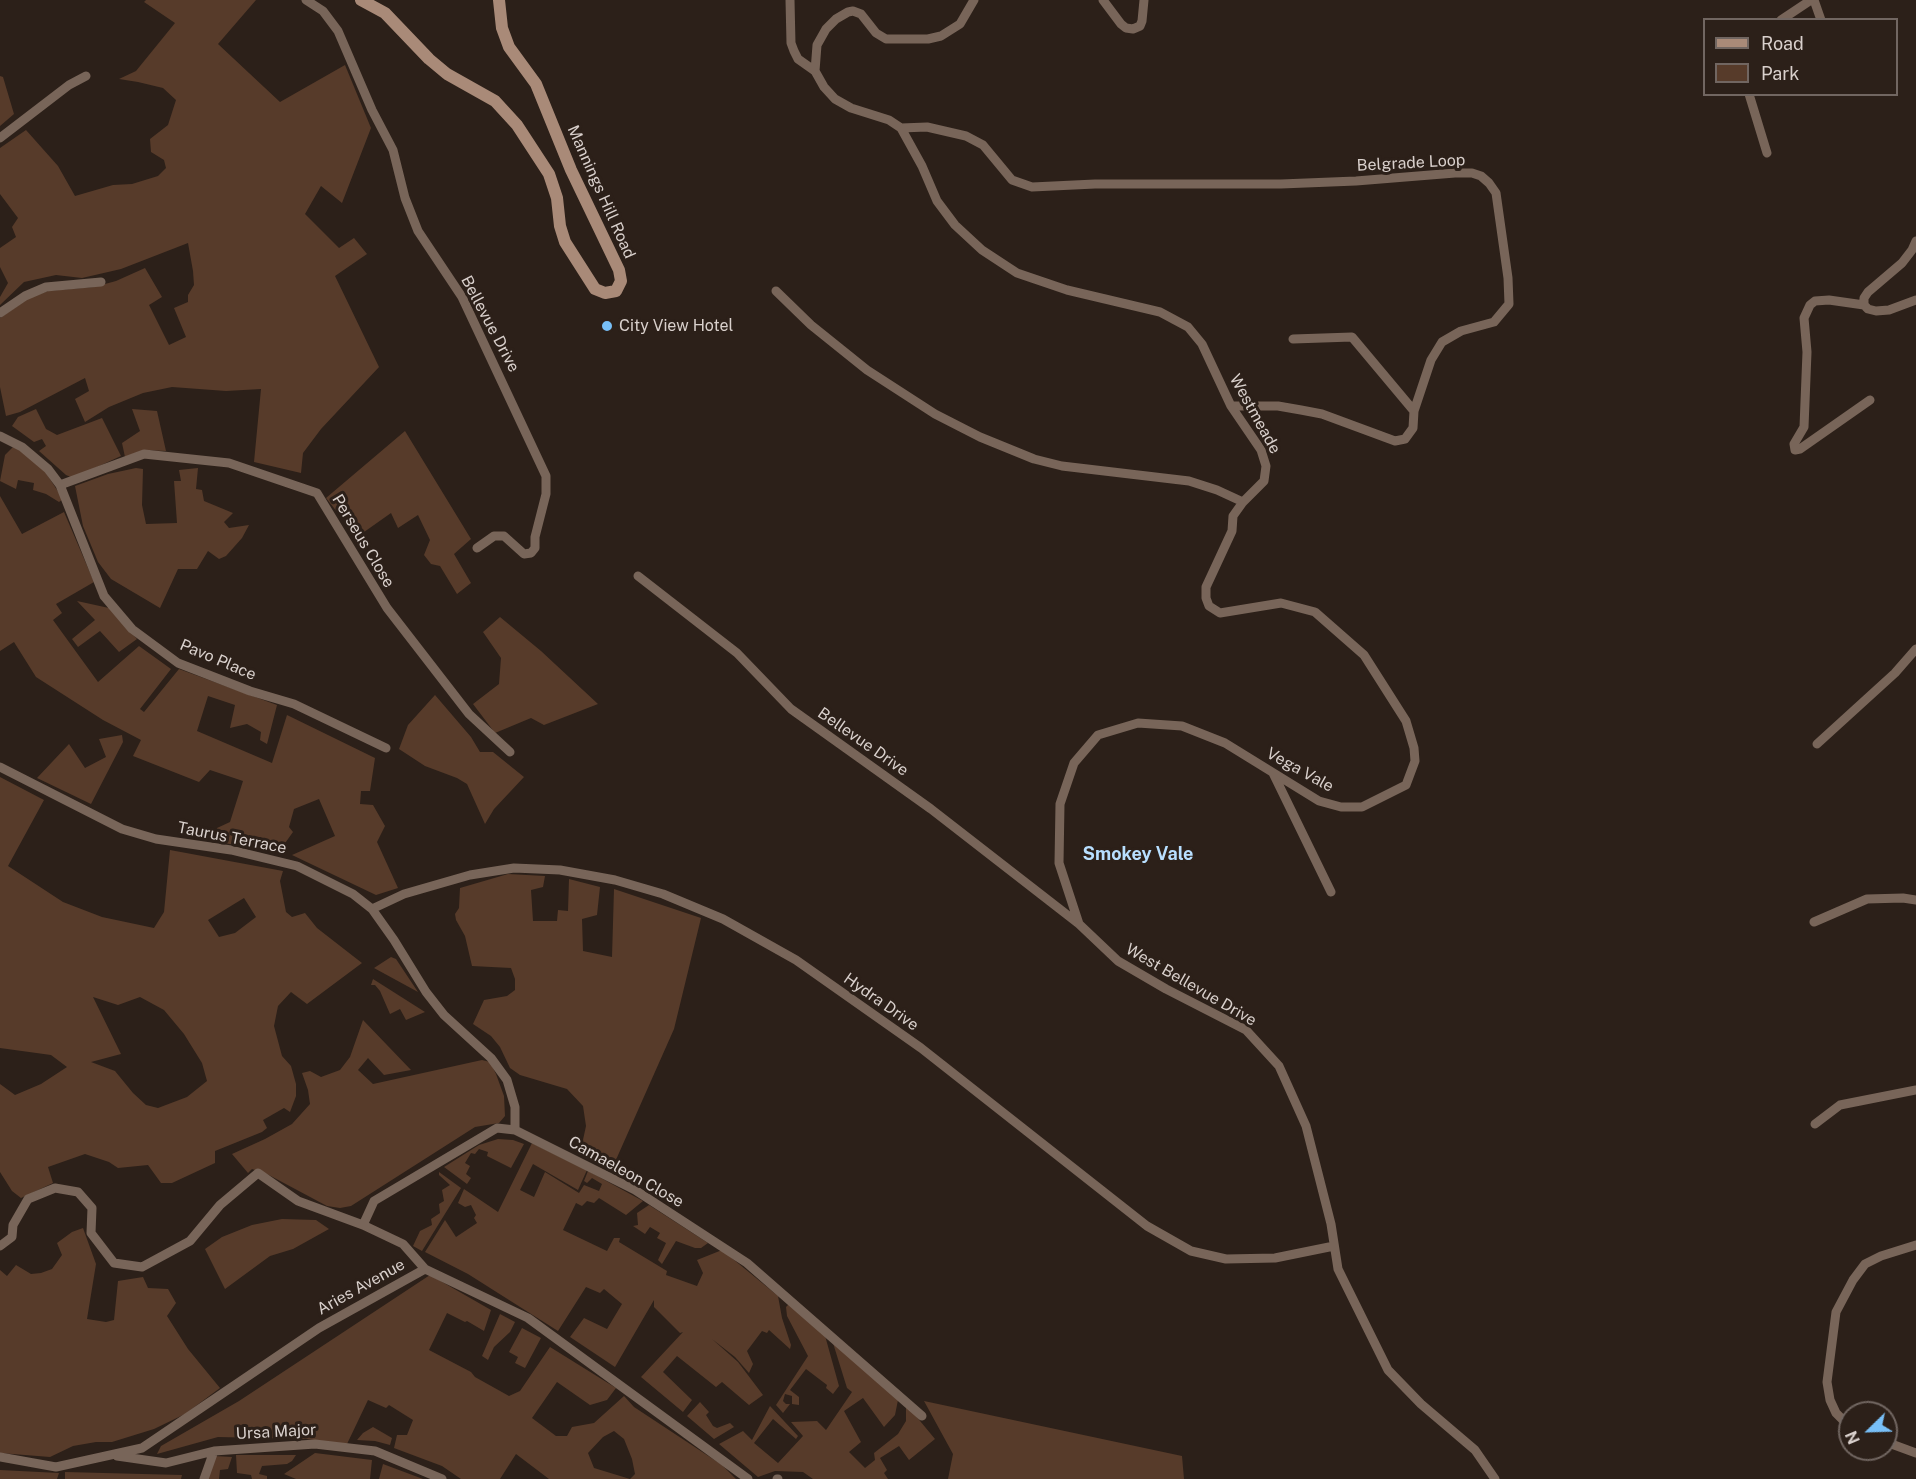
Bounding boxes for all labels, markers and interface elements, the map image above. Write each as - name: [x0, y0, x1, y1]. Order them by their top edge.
- legend: [1703, 18, 1898, 96]
- text: Road: [1761, 33, 1804, 54]
- text: Park: [1761, 63, 1799, 84]
- street label: Mannings Hill Road: [563, 122, 639, 262]
- street label: Belgrade Loop: [1356, 151, 1466, 175]
- street label: Bellevue Drive: [457, 273, 523, 375]
- place label: City View Hotel: [619, 316, 733, 336]
- marker: City View Hotel: [600, 319, 614, 333]
- street label: Westmeade: [1225, 371, 1285, 457]
- street label: Perseus Close: [328, 491, 398, 591]
- street label: Pavo Place: [177, 635, 259, 685]
- street label: Bellevue Drive: [814, 704, 912, 780]
- street label: Vega Vale: [1263, 744, 1337, 796]
- street label: Taurus Terrace: [176, 818, 288, 858]
- district label: Smokey Vale: [1083, 843, 1193, 865]
- street label: West Bellevue Drive: [1122, 940, 1260, 1030]
- street label: Hydra Drive: [840, 969, 922, 1035]
- street label: Camaeleon Close: [565, 1132, 687, 1212]
- street label: Aries Avenue: [314, 1255, 408, 1319]
- north arrow: [1838, 1401, 1898, 1461]
- street label: Ursa Major: [235, 1420, 317, 1444]
- text: N: [1842, 1428, 1864, 1447]

